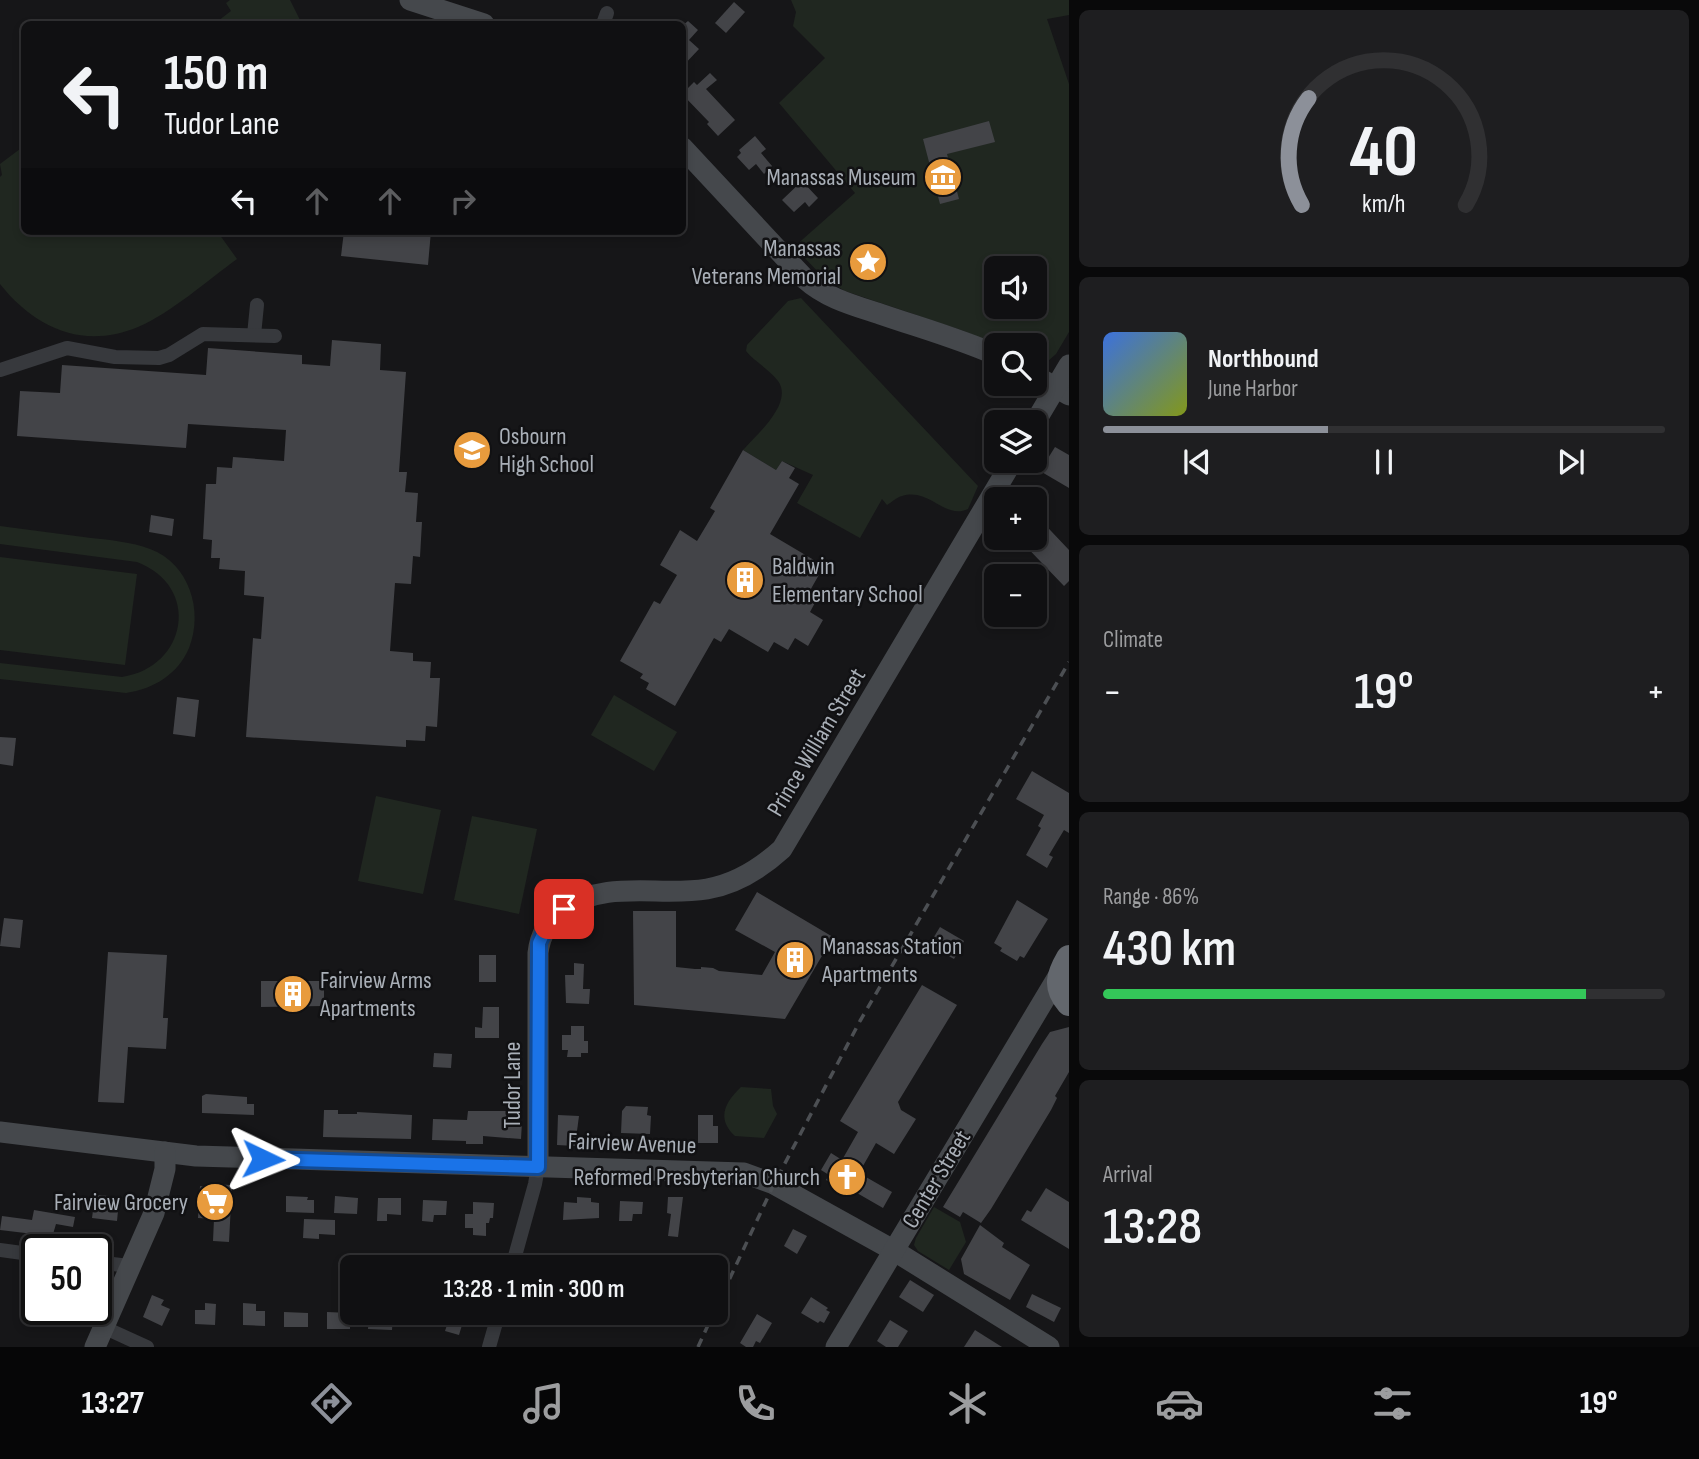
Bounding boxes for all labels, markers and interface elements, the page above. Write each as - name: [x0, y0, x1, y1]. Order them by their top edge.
- text: 150 m: [164, 45, 268, 104]
- icon: left: [49, 49, 140, 140]
- text: Tudor Lane: [164, 105, 280, 144]
- text: 40: [1350, 109, 1418, 197]
- museum icon: Manassas Museum: [922, 156, 964, 198]
- place label: Manassas Museum: [766, 163, 916, 192]
- icon: left: [225, 182, 263, 220]
- icon: ahead: [298, 182, 336, 220]
- icon: ahead: [371, 182, 409, 220]
- icon: right: [444, 182, 482, 220]
- text: km/h: [1362, 189, 1406, 220]
- place label: Manassas Veterans Memorial: [692, 234, 841, 291]
- place icon: Manassas Veterans Memorial: [847, 241, 889, 283]
- map controls: [984, 256, 1047, 627]
- button: sound: [984, 256, 1047, 319]
- button: search: [984, 333, 1047, 396]
- text: Northbound: [1208, 344, 1319, 375]
- text: June Harbor: [1208, 375, 1298, 403]
- button: layers: [984, 410, 1047, 473]
- place label: Osbourn High School: [499, 422, 594, 479]
- school or university icon: Osbourn High School: [451, 429, 493, 471]
- icon: previous: [1178, 443, 1216, 481]
- icon: pause: [1365, 443, 1403, 481]
- icon: next: [1552, 443, 1590, 481]
- button: +: [984, 487, 1047, 550]
- place label: Baldwin Elementary School: [772, 552, 923, 609]
- building icon: Baldwin Elementary School: [724, 559, 766, 601]
- button: −: [984, 564, 1047, 627]
- text: Climate: [1103, 626, 1163, 654]
- text: 19°: [1354, 661, 1414, 724]
- street label: Prince William Street: [761, 663, 872, 822]
- text: −: [1103, 670, 1122, 715]
- text: +: [1646, 670, 1665, 715]
- pin: [534, 879, 594, 939]
- text: Range · 86%: [1103, 883, 1199, 911]
- icon: arrive: [545, 890, 583, 928]
- text: 430 km: [1103, 918, 1236, 981]
- place label: Manassas Station Apartments: [821, 932, 962, 989]
- building icon: Manassas Station Apartments: [774, 939, 816, 981]
- place label: Fairview Arms Apartments: [319, 966, 432, 1023]
- building icon: Fairview Arms Apartments: [272, 973, 314, 1015]
- street label: Tudor Lane: [498, 1042, 527, 1128]
- position arrow: [226, 1122, 300, 1196]
- street label: Center Street: [896, 1125, 977, 1234]
- street label: Fairview Avenue: [567, 1127, 697, 1160]
- church icon: Reformed Presbyterian Church: [826, 1156, 868, 1198]
- text: Arrival: [1103, 1161, 1152, 1189]
- place label: Reformed Presbyterian Church: [574, 1163, 820, 1192]
- supermarket icon: Fairview Grocery: [194, 1181, 236, 1223]
- place label: Fairview Grocery: [54, 1188, 188, 1217]
- text: 13:28: [1103, 1196, 1202, 1259]
- speed limit sign: 50: [21, 1234, 112, 1325]
- text: 13:28 · 1 min · 300 m: [443, 1274, 625, 1305]
- icon: directions: [307, 1379, 356, 1428]
- icon: music: [519, 1379, 568, 1428]
- icon: phone: [731, 1379, 780, 1428]
- icon: climate: [943, 1379, 992, 1428]
- icon: car: [1155, 1379, 1204, 1428]
- icon: filters: [1368, 1379, 1417, 1428]
- text: 13:27: [82, 1384, 144, 1423]
- text: 19°: [1580, 1384, 1617, 1423]

